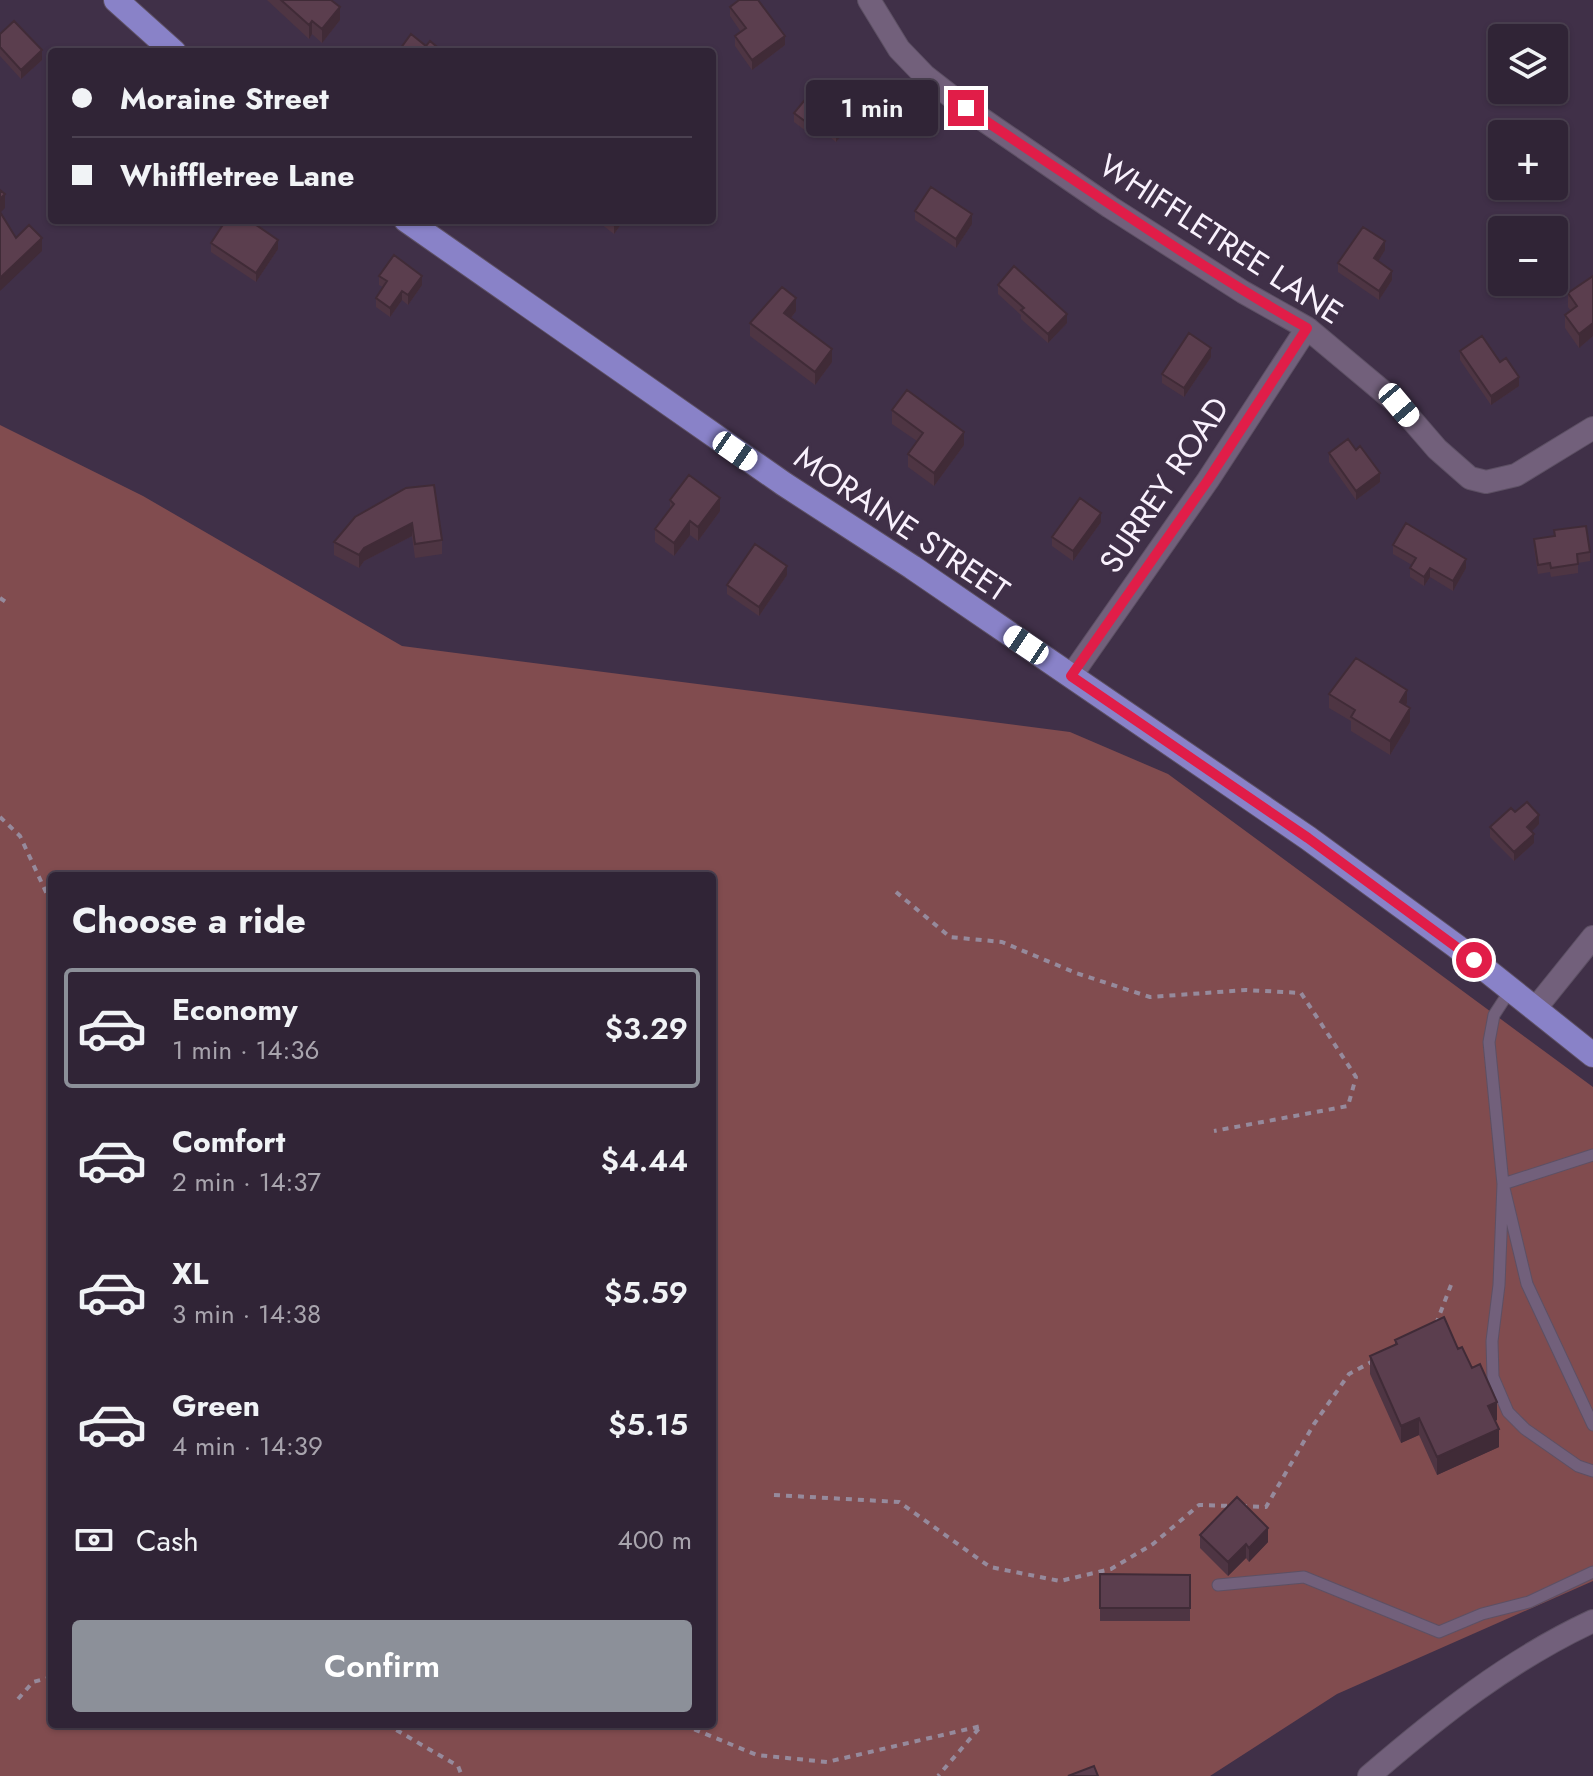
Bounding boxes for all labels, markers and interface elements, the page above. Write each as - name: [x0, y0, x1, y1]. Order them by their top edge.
- map controls: [1488, 24, 1568, 296]
- button: layers: [1488, 24, 1568, 104]
- text: Moraine Street: [120, 77, 329, 120]
- callout: 1 min: [806, 80, 938, 136]
- text: 1 min: [840, 89, 904, 127]
- route end: [948, 90, 984, 126]
- button: +: [1488, 120, 1568, 200]
- street label: WHIFFLETREE LANE: [1090, 143, 1352, 335]
- text: Whiffletree Lane: [120, 154, 354, 197]
- button: −: [1488, 216, 1568, 296]
- car: [1374, 379, 1424, 431]
- street label: SURREY ROAD: [1088, 388, 1240, 582]
- car: [708, 427, 762, 475]
- street label: MORAINE STREET: [785, 435, 1019, 613]
- car: [999, 622, 1053, 668]
- text: Choose a ride: [72, 894, 306, 946]
- route start: [1456, 942, 1492, 978]
- text: Economy: [172, 988, 298, 1031]
- icon: car: [76, 992, 148, 1064]
- text: $3.29: [605, 1007, 688, 1050]
- text: 1 min · 14:36: [172, 1031, 319, 1069]
- text: Comfort: [172, 1120, 285, 1163]
- icon: car: [76, 1124, 148, 1196]
- text: $4.44: [601, 1139, 688, 1182]
- text: 2 min · 14:37: [172, 1163, 321, 1201]
- text: XL: [172, 1252, 208, 1295]
- icon: car: [76, 1256, 148, 1328]
- text: $5.59: [604, 1271, 688, 1314]
- text: 3 min · 14:38: [172, 1295, 321, 1333]
- text: Green: [172, 1384, 260, 1427]
- icon: car: [76, 1388, 148, 1460]
- text: $5.15: [608, 1403, 688, 1446]
- text: 4 min · 14:39: [172, 1427, 323, 1465]
- icon: cash: [72, 1518, 116, 1562]
- text: Cash: [136, 1519, 199, 1562]
- text: 400 m: [618, 1521, 692, 1559]
- button: Confirm: [72, 1620, 692, 1712]

